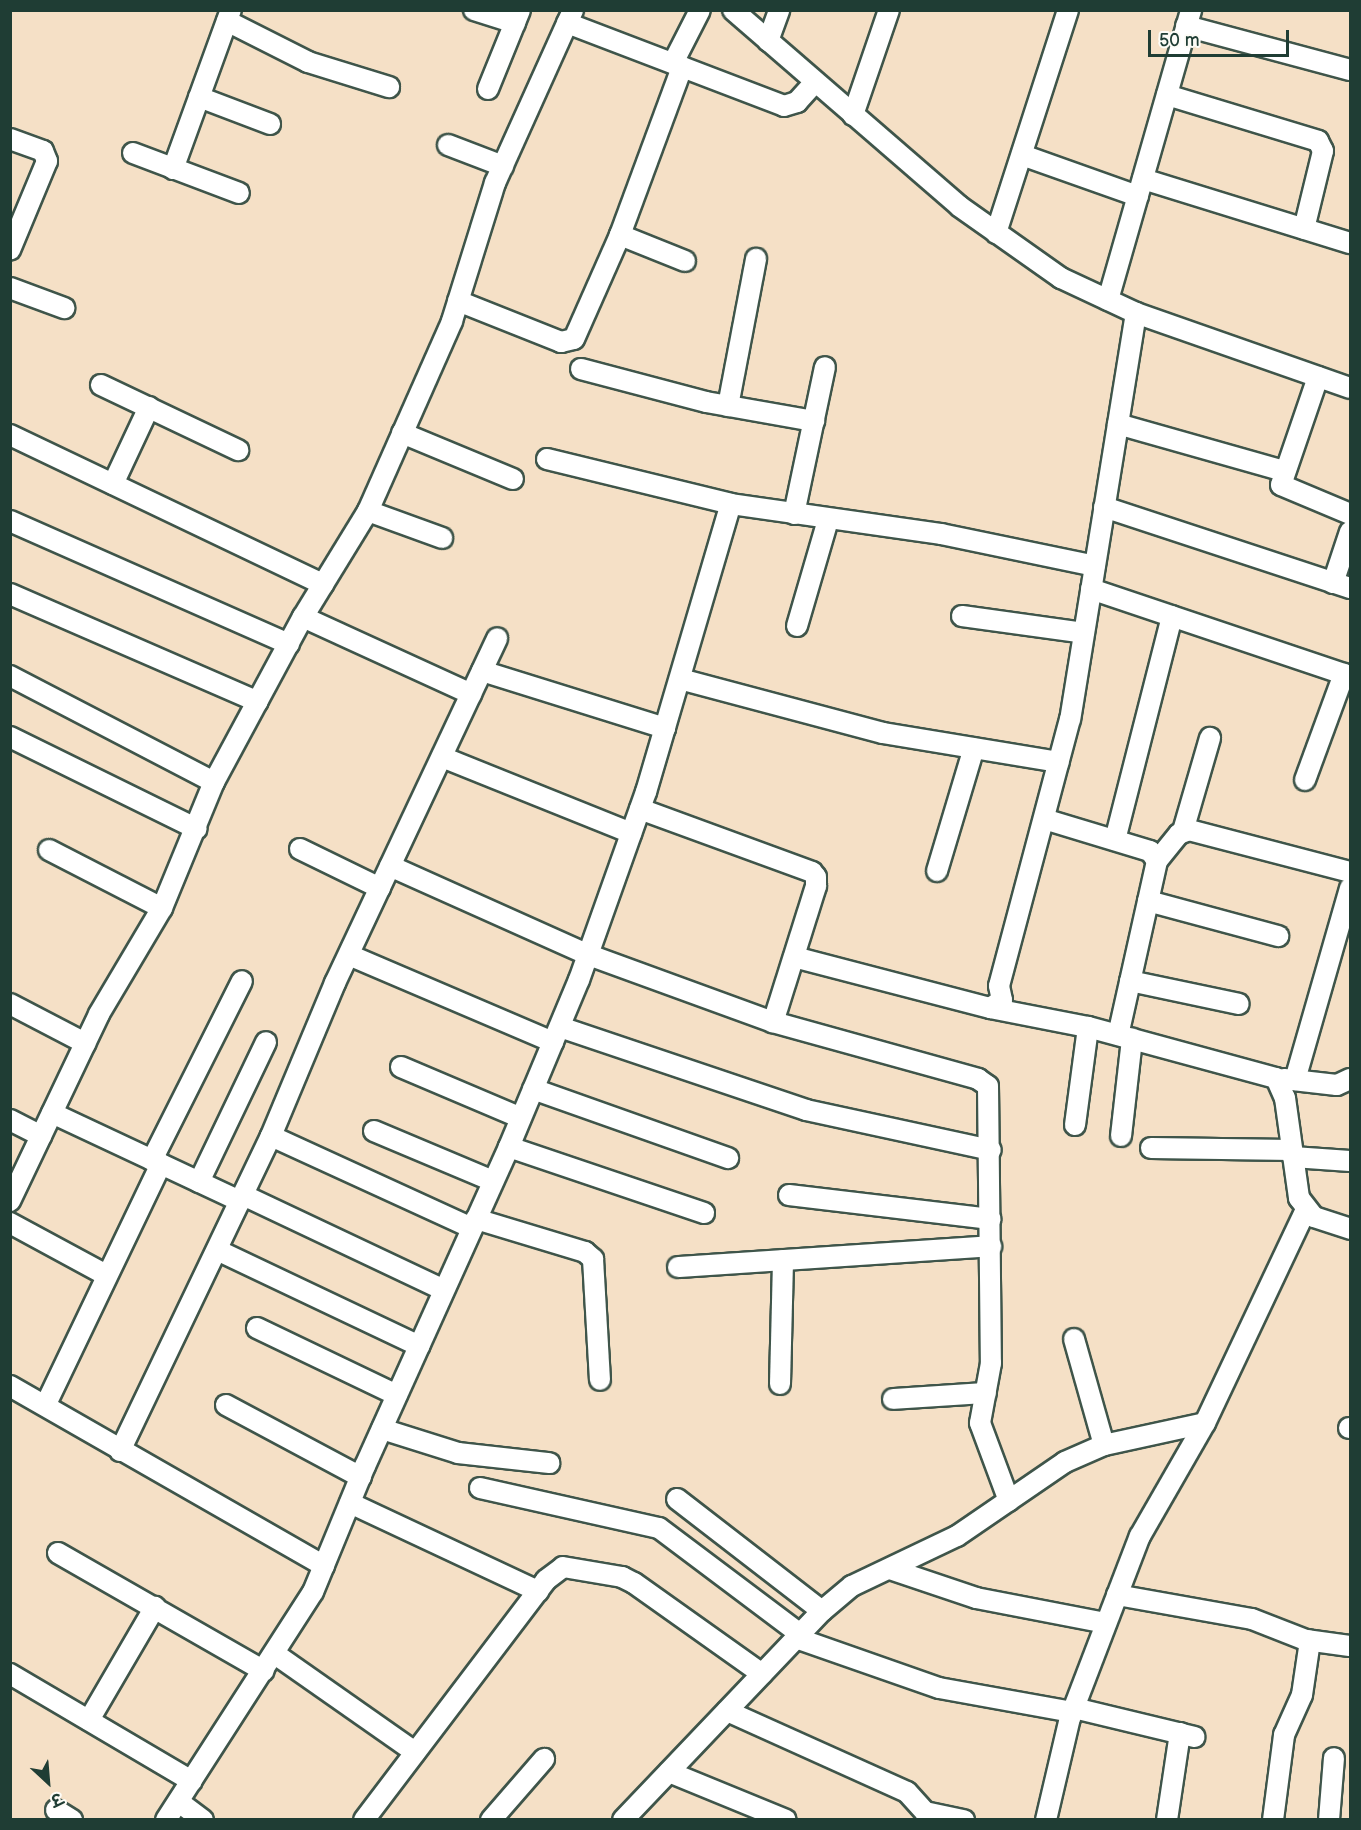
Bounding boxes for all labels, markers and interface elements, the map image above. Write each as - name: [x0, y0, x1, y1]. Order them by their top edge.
- scale bar: [1151, 18, 1292, 56]
- text: 50 m: [1159, 30, 1200, 51]
- north arrow: [18, 1752, 78, 1812]
- text: उ: [47, 1788, 65, 1810]

